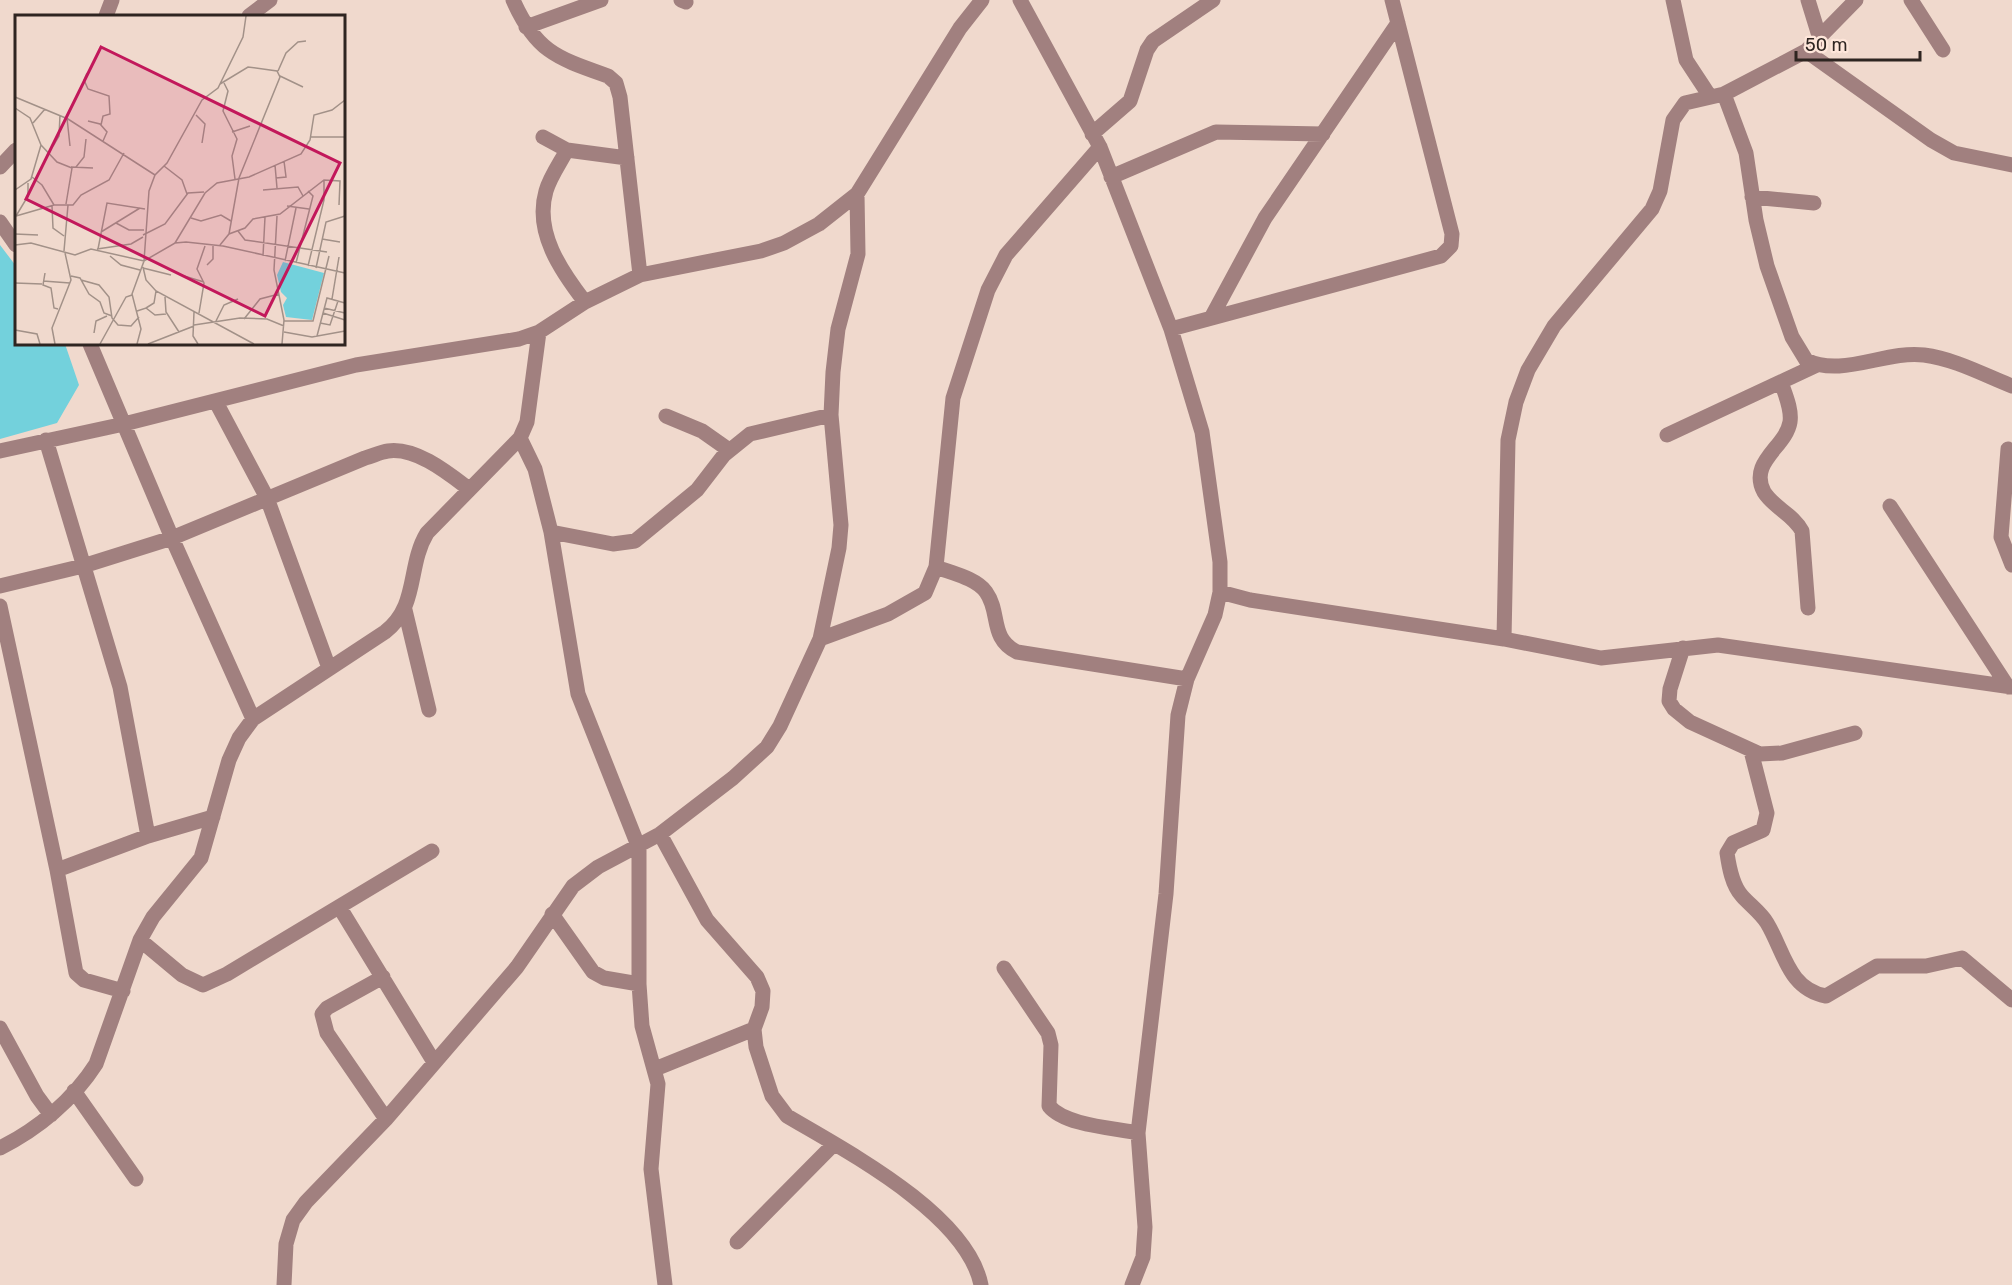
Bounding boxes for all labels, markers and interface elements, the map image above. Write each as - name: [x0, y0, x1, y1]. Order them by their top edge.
- inset map: [15, 15, 345, 345]
- scale bar: [1796, 24, 1920, 62]
- text: 50 m: [1805, 34, 1848, 56]

